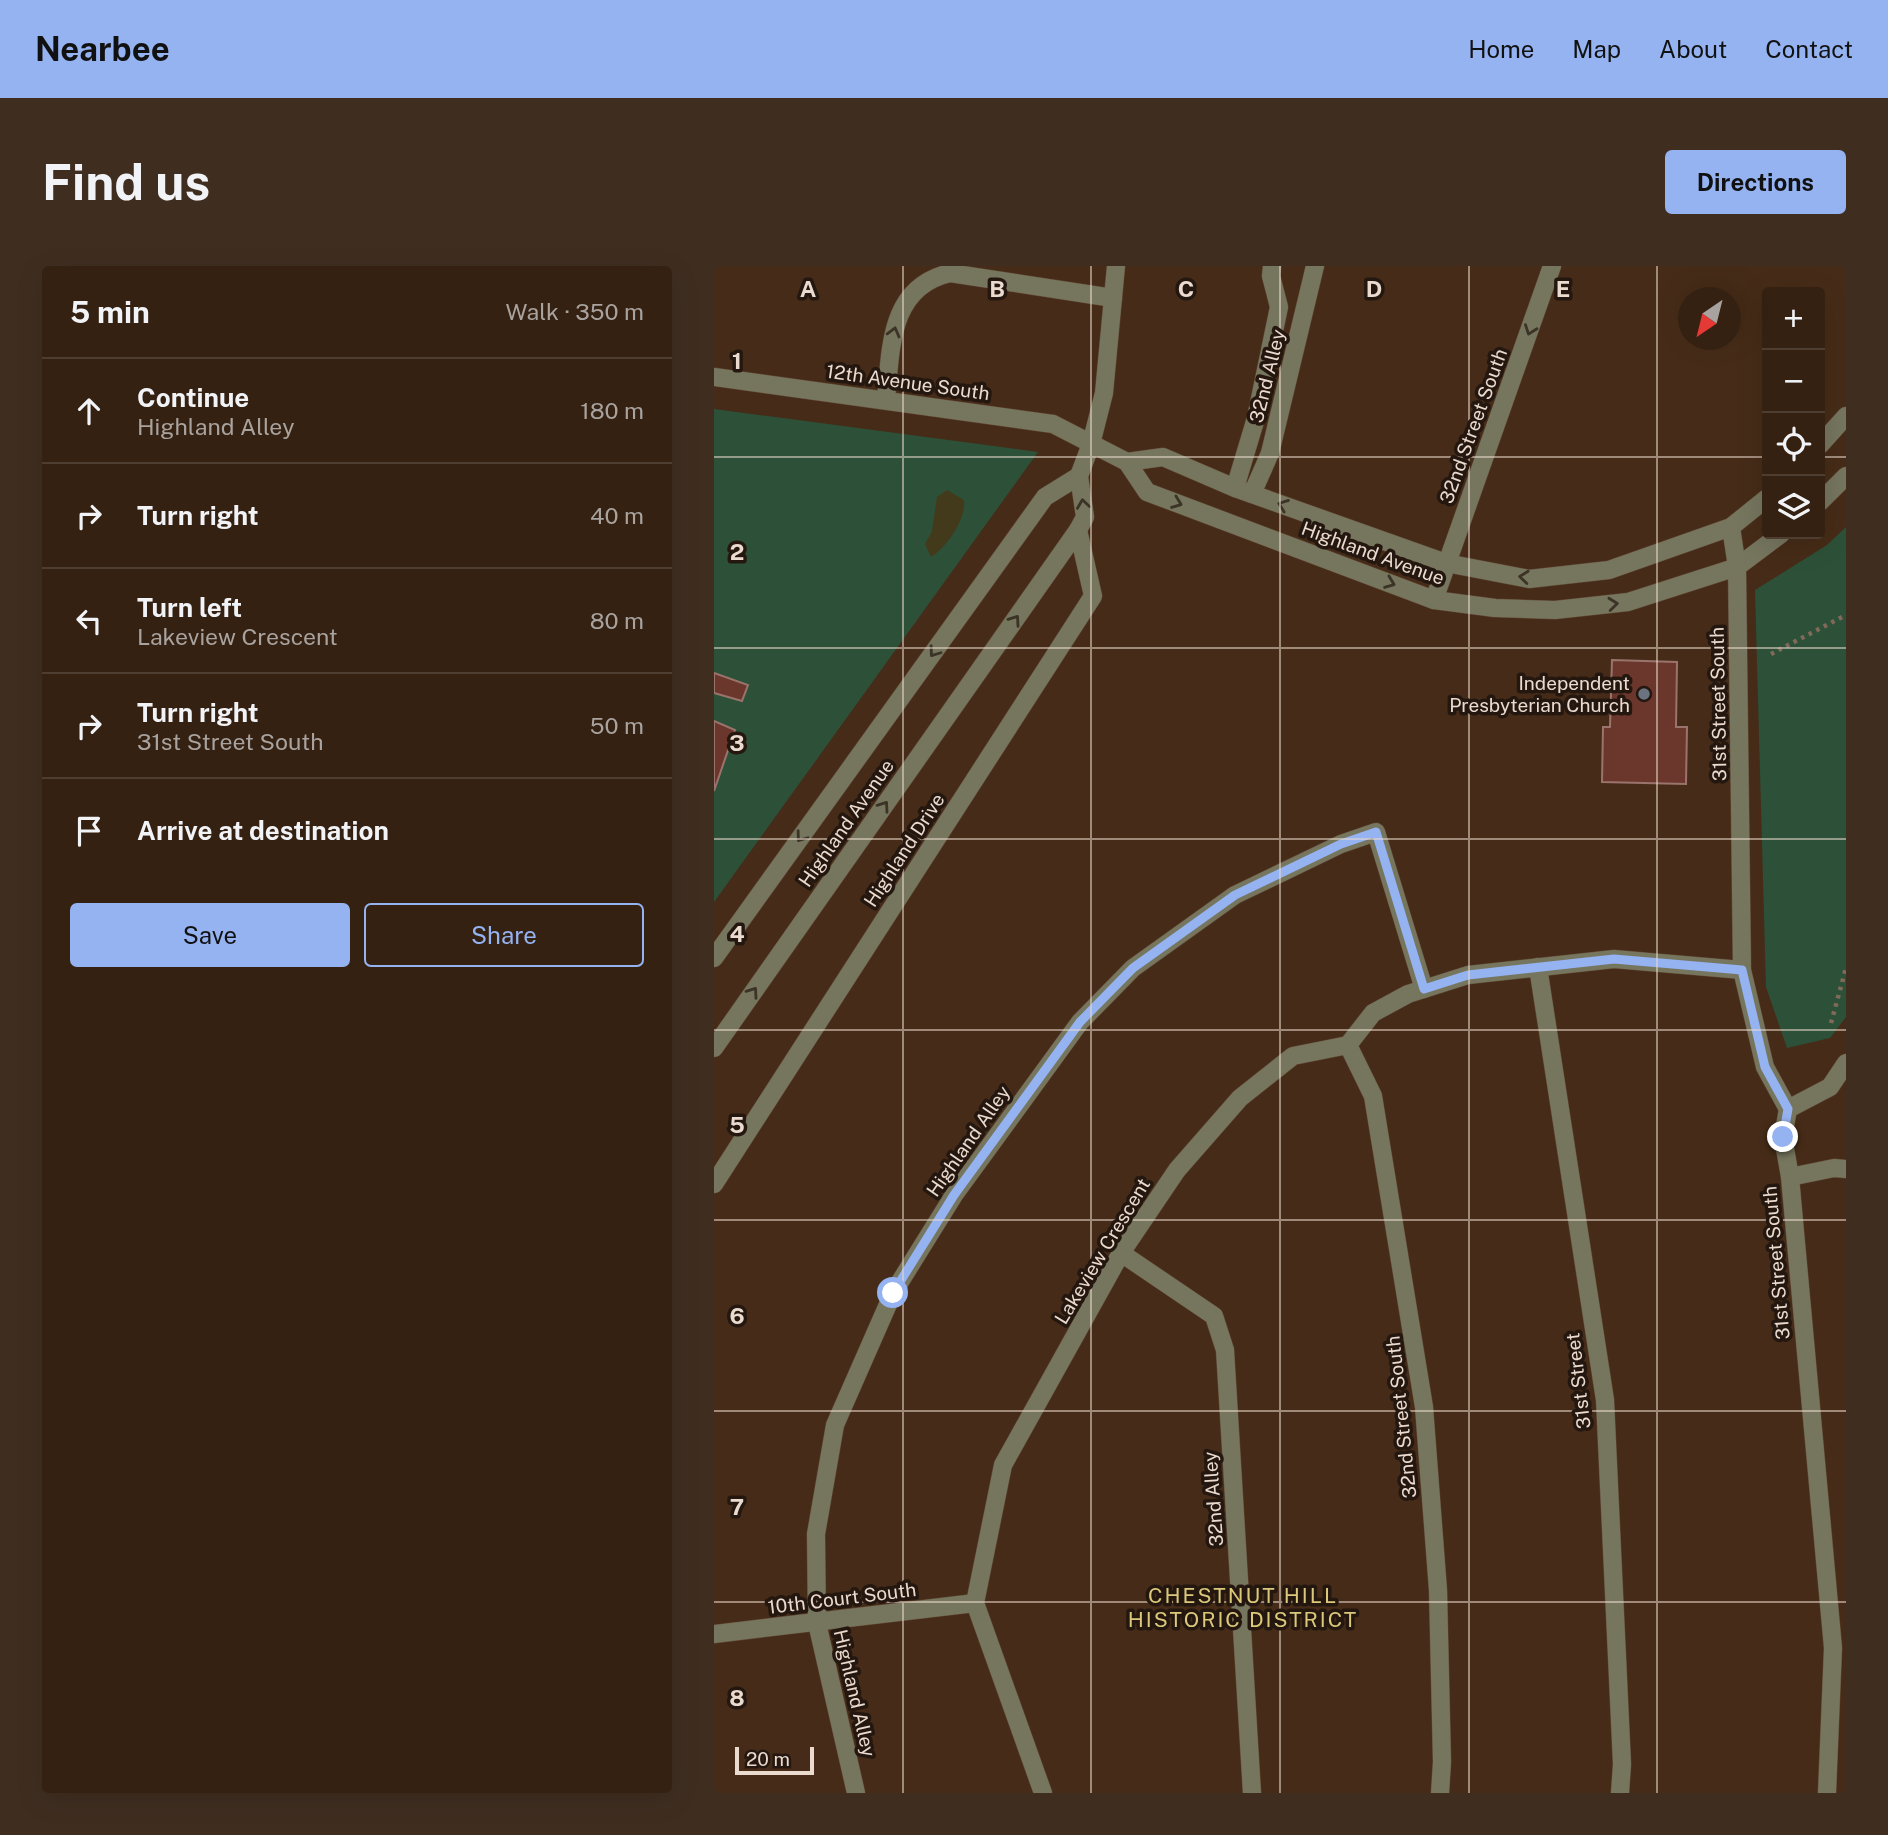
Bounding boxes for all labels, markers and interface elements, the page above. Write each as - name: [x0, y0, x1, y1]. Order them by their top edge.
- text: Nearbee: [35, 30, 170, 68]
- text: Home: [1468, 35, 1534, 63]
- text: Map: [1572, 35, 1621, 63]
- text: About: [1659, 35, 1727, 63]
- text: Contact: [1765, 35, 1853, 63]
- button: Directions: [1665, 150, 1846, 214]
- text: Find us: [42, 153, 210, 211]
- text: A: [800, 275, 817, 302]
- text: B: [989, 275, 1005, 302]
- text: C: [1178, 275, 1194, 302]
- text: D: [1366, 275, 1382, 302]
- text: E: [1556, 275, 1570, 302]
- north arrow: [1678, 287, 1741, 350]
- map controls: [1762, 287, 1825, 539]
- button: +: [1762, 287, 1825, 350]
- text: 5 min: [70, 294, 150, 330]
- text: Walk · 350 m: [505, 298, 644, 325]
- one-way arrow: [1524, 324, 1538, 336]
- one-way arrow: [886, 326, 900, 338]
- street label: 32nd Alley: [1245, 327, 1289, 425]
- street label: 32nd Street South: [1435, 346, 1511, 506]
- text: 1: [732, 347, 742, 374]
- button: −: [1762, 350, 1825, 413]
- street label: 12th Avenue South: [825, 360, 991, 404]
- text: Continue: [137, 382, 249, 413]
- icon: ahead: [70, 392, 108, 430]
- text: 180 m: [580, 397, 644, 424]
- text: Highland Alley: [137, 413, 295, 440]
- button: locate: [1762, 413, 1825, 476]
- button: layers: [1762, 476, 1825, 539]
- one-way arrow: [1170, 495, 1182, 509]
- icon: right: [70, 497, 108, 535]
- one-way arrow: [1076, 498, 1091, 510]
- one-way arrow: [1278, 499, 1290, 513]
- text: Turn right: [137, 500, 259, 531]
- text: 40 m: [590, 502, 644, 529]
- street label: Highland Avenue: [1299, 517, 1447, 589]
- text: 2: [730, 538, 744, 565]
- one-way arrow: [1518, 570, 1529, 585]
- one-way arrow: [1383, 575, 1395, 589]
- text: Turn left: [137, 592, 242, 623]
- one-way arrow: [1608, 596, 1619, 611]
- icon: left: [70, 602, 108, 640]
- text: 80 m: [590, 607, 644, 634]
- one-way arrow: [1007, 615, 1019, 628]
- text: Lakeview Crescent: [137, 623, 338, 650]
- street label: 31st Street South: [1706, 627, 1730, 781]
- one-way arrow: [930, 644, 942, 657]
- place label: Independent Presbyterian Church: [1449, 672, 1630, 716]
- marker: Independent Presbyterian Church: [1636, 686, 1652, 702]
- text: Turn right: [137, 697, 259, 728]
- icon: right: [70, 707, 108, 745]
- text: 50 m: [590, 712, 644, 739]
- text: 31st Street South: [137, 728, 323, 755]
- text: 3: [729, 729, 745, 756]
- street label: Highland Avenue: [794, 755, 898, 891]
- street label: Highland Drive: [859, 789, 949, 911]
- one-way arrow: [876, 801, 888, 814]
- icon: arrive: [70, 812, 108, 850]
- text: Arrive at destination: [137, 815, 389, 846]
- one-way arrow: [797, 829, 809, 842]
- button: Save: [70, 903, 350, 967]
- button: Share: [364, 903, 644, 967]
- text: 4: [729, 920, 745, 947]
- one-way arrow: [745, 987, 757, 1000]
- street label: Highland Alley: [922, 1081, 1014, 1201]
- text: 5: [729, 1111, 745, 1138]
- route end: [1767, 1121, 1798, 1152]
- street label: Lakeview Crescent: [1050, 1174, 1154, 1328]
- street label: 31st Street South: [1758, 1185, 1794, 1341]
- route start: [877, 1277, 908, 1308]
- text: 6: [729, 1302, 745, 1329]
- street label: 31st Street: [1561, 1332, 1595, 1430]
- street label: 32nd Street South: [1382, 1335, 1420, 1499]
- street label: 32nd Alley: [1199, 1451, 1227, 1547]
- text: 7: [730, 1493, 744, 1520]
- street label: 10th Court South: [767, 1578, 917, 1618]
- district label: CHESTNUT HILL HISTORIC DISTRICT: [1128, 1583, 1358, 1632]
- street label: Highland Alley: [830, 1627, 880, 1759]
- text: 8: [729, 1684, 745, 1711]
- scale bar: [735, 1744, 814, 1776]
- text: 20 m: [746, 1748, 790, 1770]

